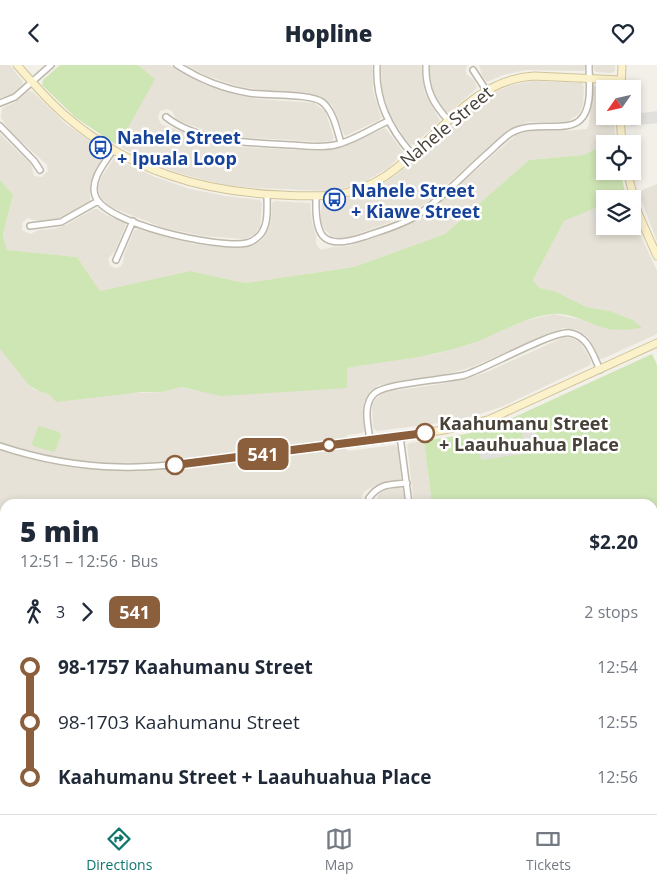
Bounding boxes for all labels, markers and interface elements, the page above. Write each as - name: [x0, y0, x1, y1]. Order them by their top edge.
- text: Hopline: [285, 18, 372, 48]
- icon: back: [20, 19, 48, 47]
- icon: heart: [609, 19, 637, 47]
- street label: Nahele Street: [395, 80, 497, 172]
- north arrow: [596, 80, 641, 125]
- map controls: [596, 80, 641, 235]
- place label: Nahele Street + Ipuala Loop: [117, 125, 241, 170]
- bus stop icon: Nahele Street + Ipuala Loop: [89, 135, 113, 159]
- button: locate: [596, 135, 641, 180]
- place label: Nahele Street + Kiawe Street: [351, 178, 480, 223]
- bus stop icon: Nahele Street + Kiawe Street: [323, 188, 347, 212]
- button: layers: [596, 190, 641, 235]
- place label: Kaahumanu Street + Laauhuahua Place: [439, 411, 619, 456]
- marker: Kaahumanu Street + Laauhuahua Place: [415, 423, 435, 443]
- line badge: 541: [234, 438, 292, 470]
- unlabelled marker: [322, 438, 336, 452]
- text: 541: [248, 442, 278, 466]
- unlabelled marker: [165, 455, 185, 475]
- text: 5 min: [20, 512, 100, 550]
- text: $2.20: [589, 529, 638, 555]
- text: 12:51 – 12:56 · Bus: [20, 550, 158, 572]
- icon: walk: [20, 598, 48, 626]
- icon: forward: [73, 598, 101, 626]
- text: 541: [119, 600, 150, 624]
- text: 3: [56, 601, 65, 623]
- text: 2 stops: [584, 601, 638, 623]
- text: 98-1757 Kaahumanu Street: [58, 654, 313, 680]
- text: 12:54: [597, 656, 638, 678]
- text: 98-1703 Kaahumanu Street: [58, 709, 300, 735]
- text: 12:55: [597, 711, 638, 733]
- text: Kaahumanu Street + Laauhuahua Place: [58, 764, 432, 790]
- text: 12:56: [597, 766, 638, 788]
- tab: Directions: [86, 825, 152, 874]
- tab: Map: [325, 825, 354, 874]
- tab: Tickets: [526, 825, 571, 874]

